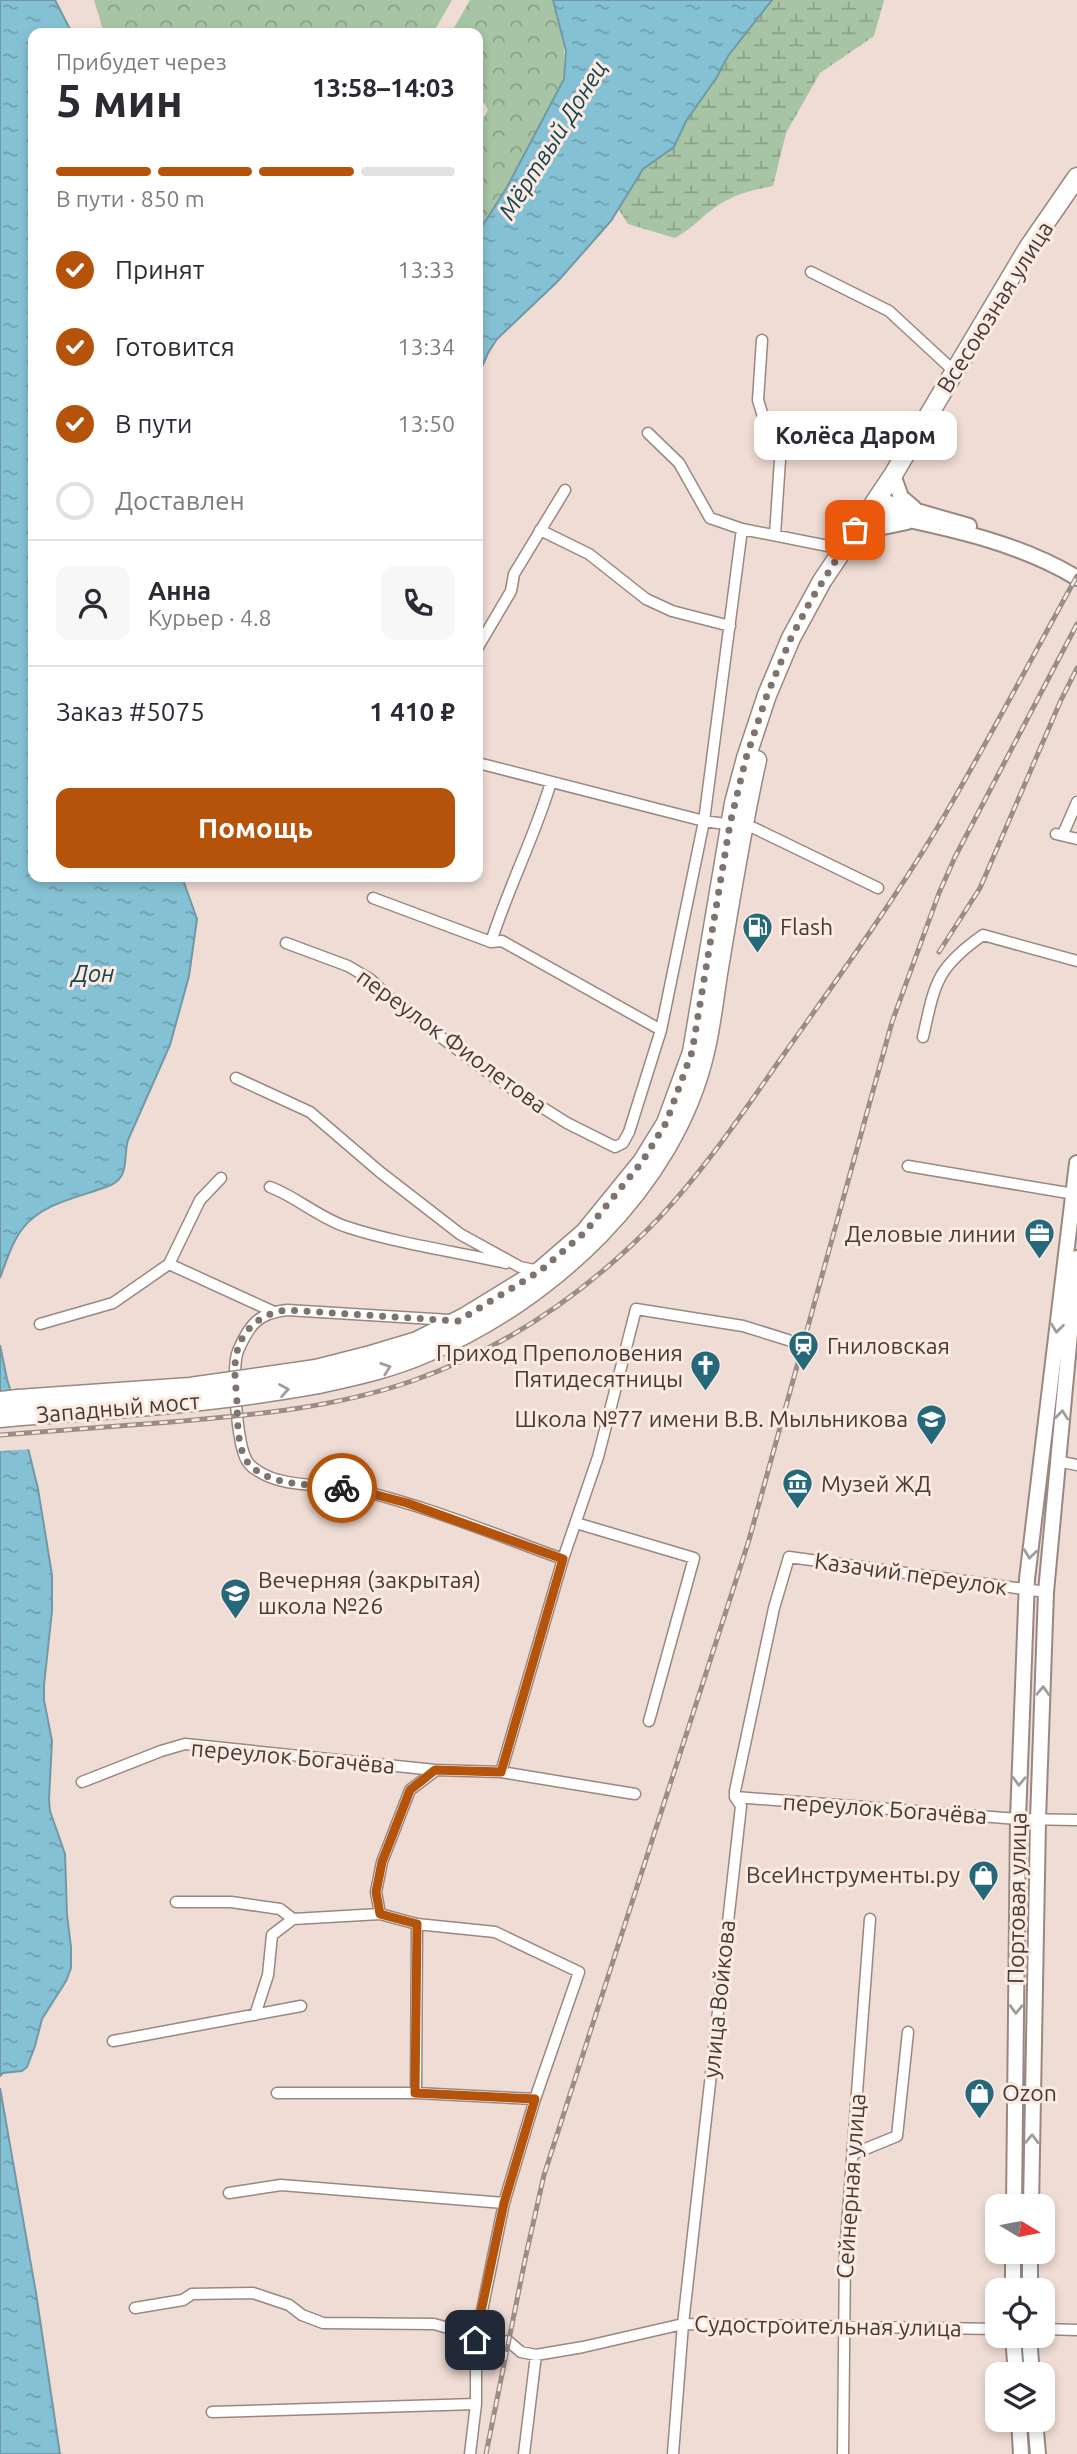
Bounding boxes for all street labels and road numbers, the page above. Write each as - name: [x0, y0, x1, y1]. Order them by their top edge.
- street label: Всесоюзная улица: [932, 217, 1057, 397]
- street label: переулок Фиолетова: [353, 963, 552, 1118]
- street label: Западный мост: [35, 1388, 201, 1427]
- street label: Казачий переулок: [813, 1548, 1009, 1599]
- street label: переулок Богачёва: [190, 1735, 396, 1778]
- street label: переулок Богачёва: [782, 1789, 988, 1828]
- street label: Портовая улица: [1003, 1812, 1030, 1984]
- street label: улица Войкова: [698, 1918, 739, 2079]
- street label: Сейнерная улица: [832, 2092, 869, 2280]
- street label: Судостроительная улица: [694, 2311, 962, 2340]

